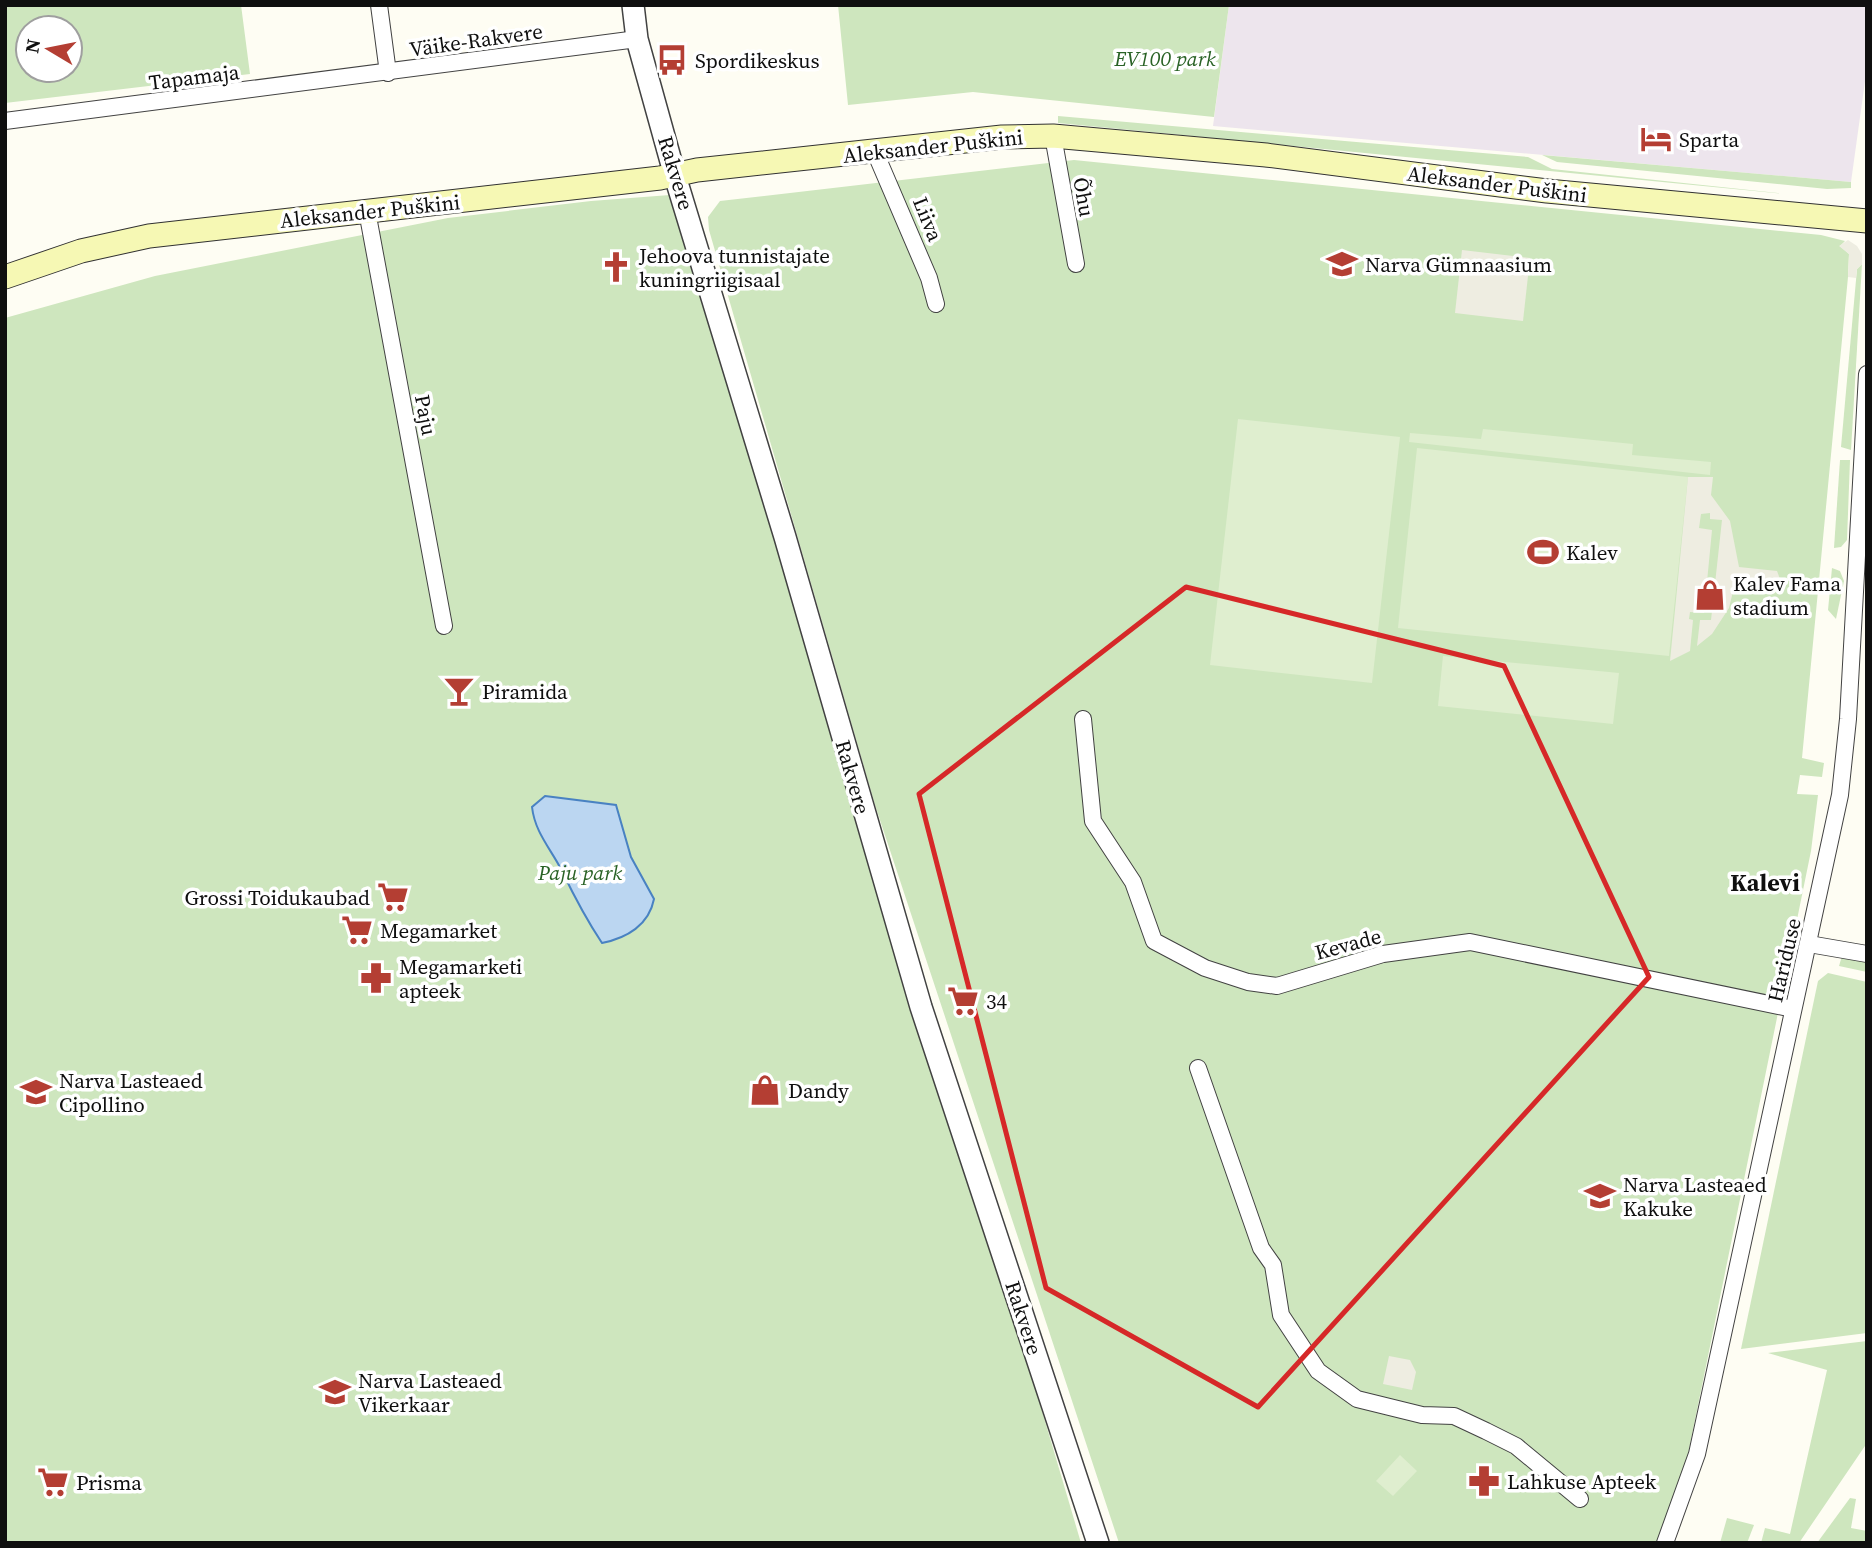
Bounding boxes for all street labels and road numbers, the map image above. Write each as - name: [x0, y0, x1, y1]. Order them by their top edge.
- street label: Väike-Rakvere: [407, 16, 545, 64]
- street label: Tapamaja: [147, 57, 241, 97]
- street label: Aleksander Puškini: [841, 122, 1025, 170]
- street label: Rakvere: [651, 132, 701, 214]
- street label: Aleksander Puškini: [1405, 159, 1589, 209]
- street label: Õhu: [1066, 175, 1102, 219]
- street label: Aleksander Puškini: [278, 187, 462, 235]
- street label: Liiva: [906, 192, 950, 246]
- street label: Paju: [408, 392, 444, 438]
- street label: Rakvere: [829, 736, 877, 818]
- street label: Hariduse: [1760, 915, 1808, 1005]
- street label: Kevade: [1312, 921, 1384, 967]
- street label: Rakvere: [998, 1277, 1050, 1359]

